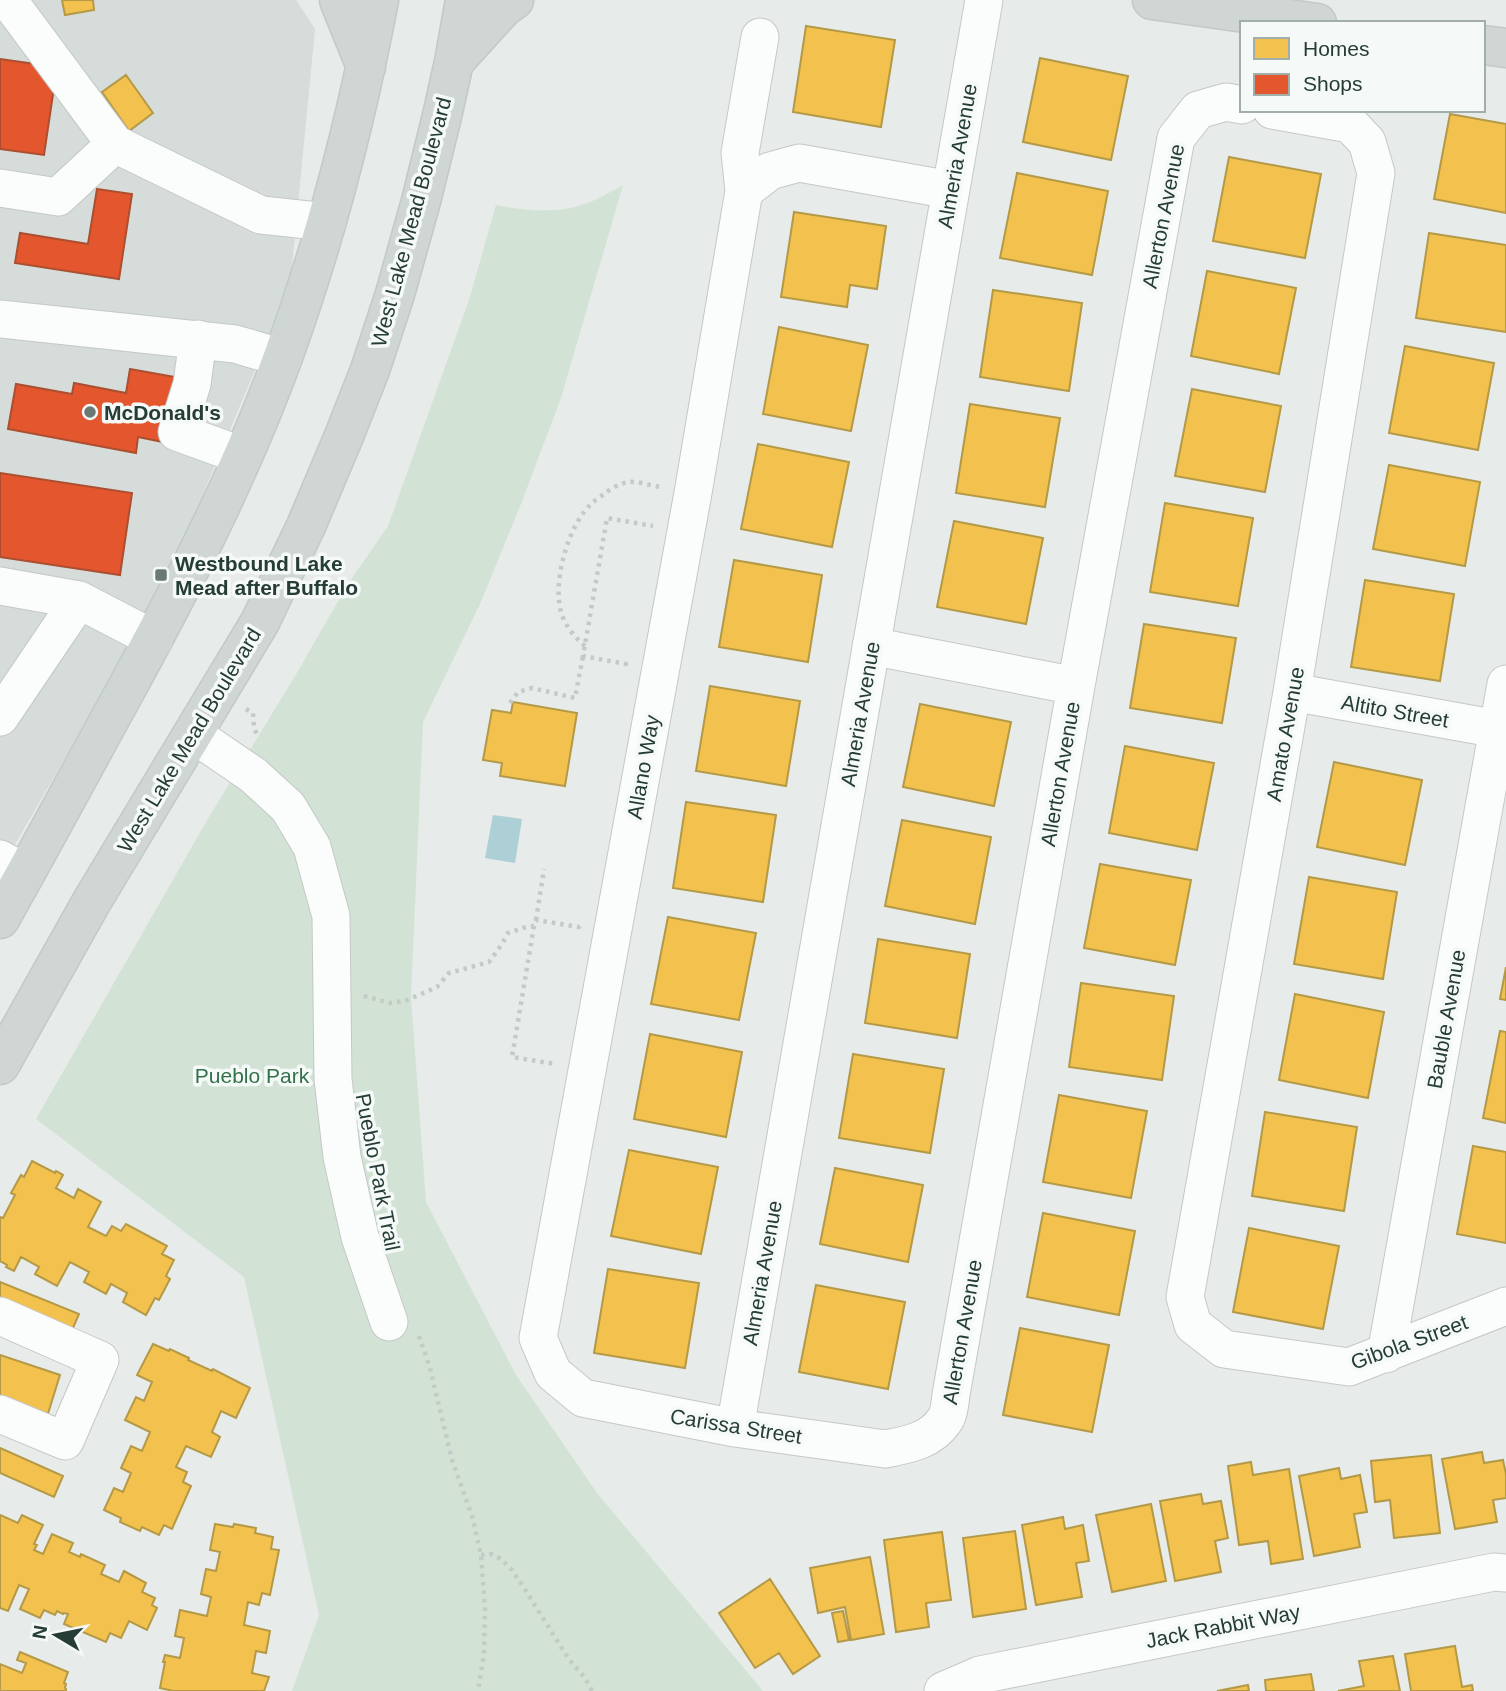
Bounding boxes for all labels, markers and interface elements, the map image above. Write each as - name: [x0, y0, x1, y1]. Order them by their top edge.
- legend: [1240, 21, 1485, 112]
- text: Homes: [1303, 37, 1370, 60]
- text: Shops: [1303, 72, 1363, 95]
- street label: Almeria Avenue: [933, 82, 981, 230]
- street label: West Lake Mead Boulevard: [367, 95, 455, 349]
- street label: Allerton Avenue: [1138, 142, 1188, 290]
- place label: McDonald's: [104, 401, 221, 424]
- marker: McDonald's: [82, 404, 98, 420]
- place label: Westbound Lake Mead after Buffalo: [175, 552, 358, 599]
- marker: Westbound Lake Mead after Buffalo: [153, 567, 169, 583]
- street label: West Lake Mead Boulevard: [113, 624, 265, 856]
- street label: Almeria Avenue: [836, 640, 884, 788]
- street label: Amato Avenue: [1262, 665, 1308, 803]
- street label: Altito Street: [1340, 690, 1451, 732]
- street label: Allerton Avenue: [1036, 700, 1084, 848]
- street label: Allano Way: [623, 713, 664, 821]
- street label: Bauble Avenue: [1422, 948, 1470, 1090]
- park label: Pueblo Park: [195, 1064, 310, 1087]
- street label: Pueblo Park Trail: [351, 1091, 405, 1253]
- street label: Almeria Avenue: [738, 1199, 786, 1347]
- street label: Allerton Avenue: [938, 1258, 986, 1406]
- street label: Gibola Street: [1347, 1310, 1471, 1374]
- street label: Carissa Street: [668, 1404, 804, 1448]
- north arrow: [21, 1600, 91, 1670]
- street label: Jack Rabbit Way: [1144, 1600, 1303, 1652]
- text: N: [28, 1624, 51, 1641]

